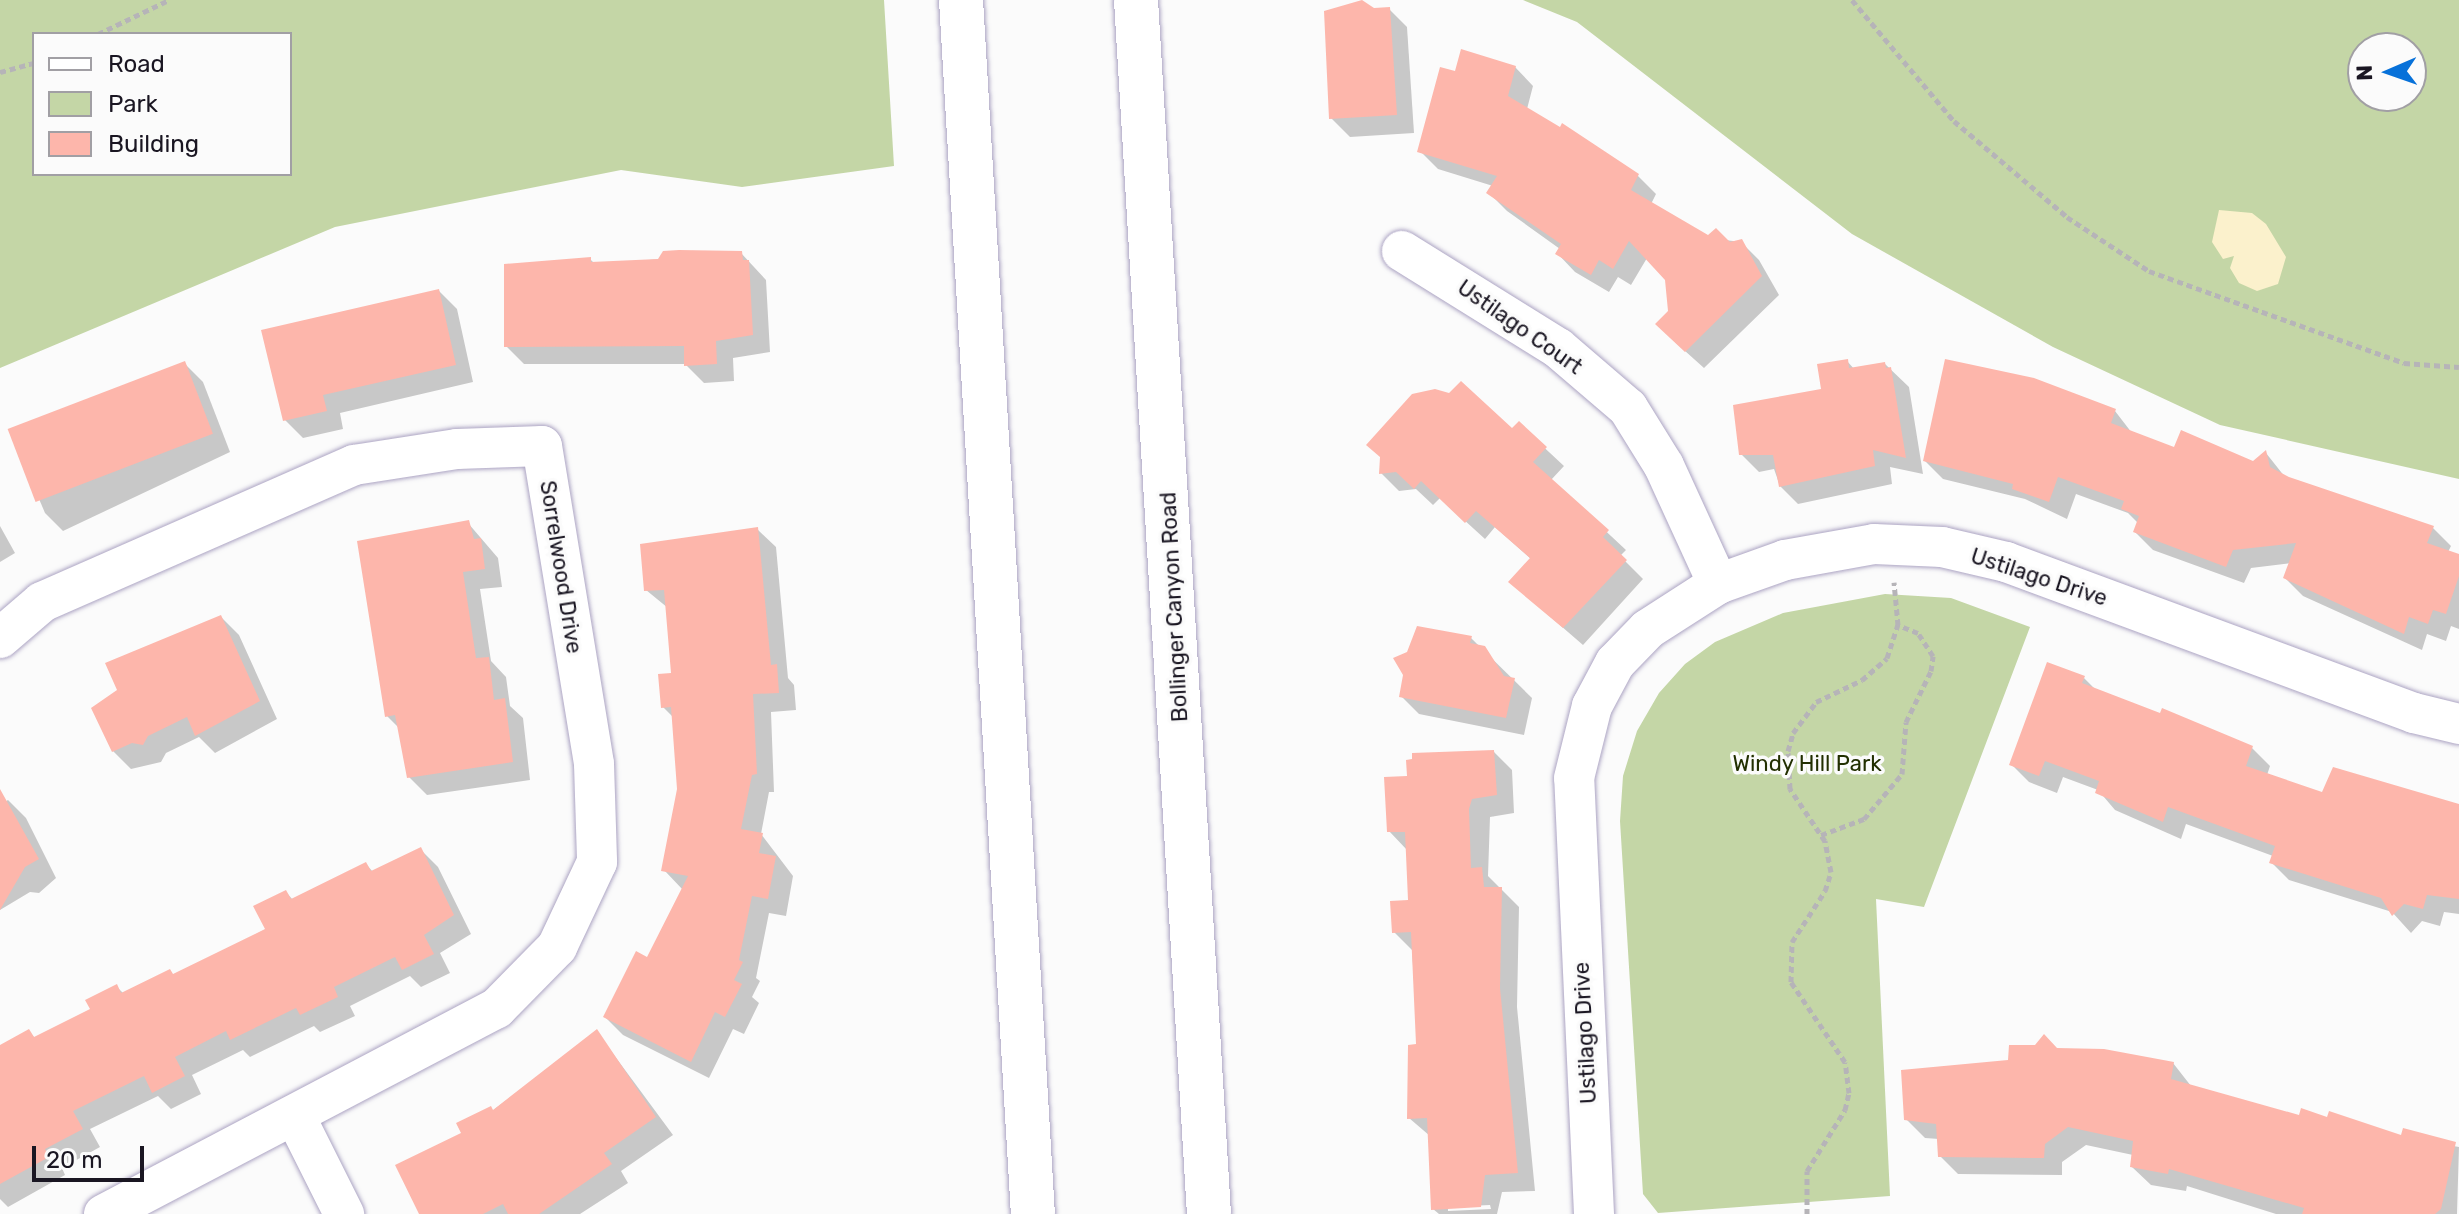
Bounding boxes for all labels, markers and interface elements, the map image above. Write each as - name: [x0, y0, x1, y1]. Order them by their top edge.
- legend: [32, 32, 292, 176]
- north arrow: [2347, 32, 2427, 112]
- text: Road: [108, 50, 165, 78]
- text: N: [2351, 64, 2378, 81]
- text: Park: [108, 90, 158, 118]
- text: Building: [108, 130, 199, 158]
- street label: Ustilago Court: [1452, 274, 1588, 380]
- street label: Sorrelwood Drive: [534, 479, 588, 655]
- street label: Bollinger Canyon Road: [1155, 491, 1193, 723]
- street label: Ustilago Drive: [1967, 542, 2111, 612]
- park label: Windy Hill Park: [1732, 751, 1882, 777]
- street label: Ustilago Drive: [1568, 961, 1602, 1105]
- scale bar: [36, 1130, 148, 1180]
- text: 20 m: [46, 1146, 103, 1174]

